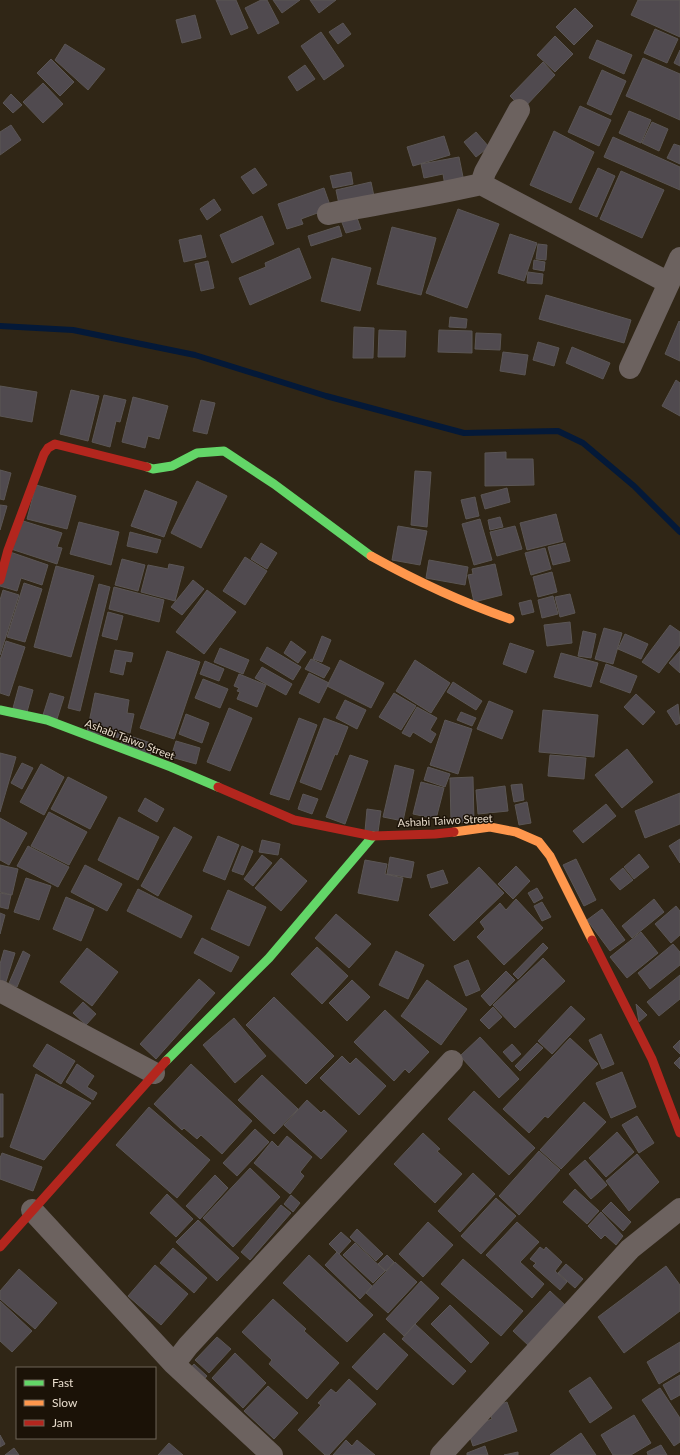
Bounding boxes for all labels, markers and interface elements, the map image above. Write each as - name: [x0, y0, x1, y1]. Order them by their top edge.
- street label: Ashabi Taiwo Street: [83, 716, 177, 762]
- street label: Ashabi Taiwo Street: [397, 811, 493, 829]
- legend: [16, 1367, 156, 1439]
- text: Fast: [52, 1375, 74, 1390]
- text: Slow: [52, 1395, 78, 1410]
- text: Jam: [52, 1415, 73, 1430]

